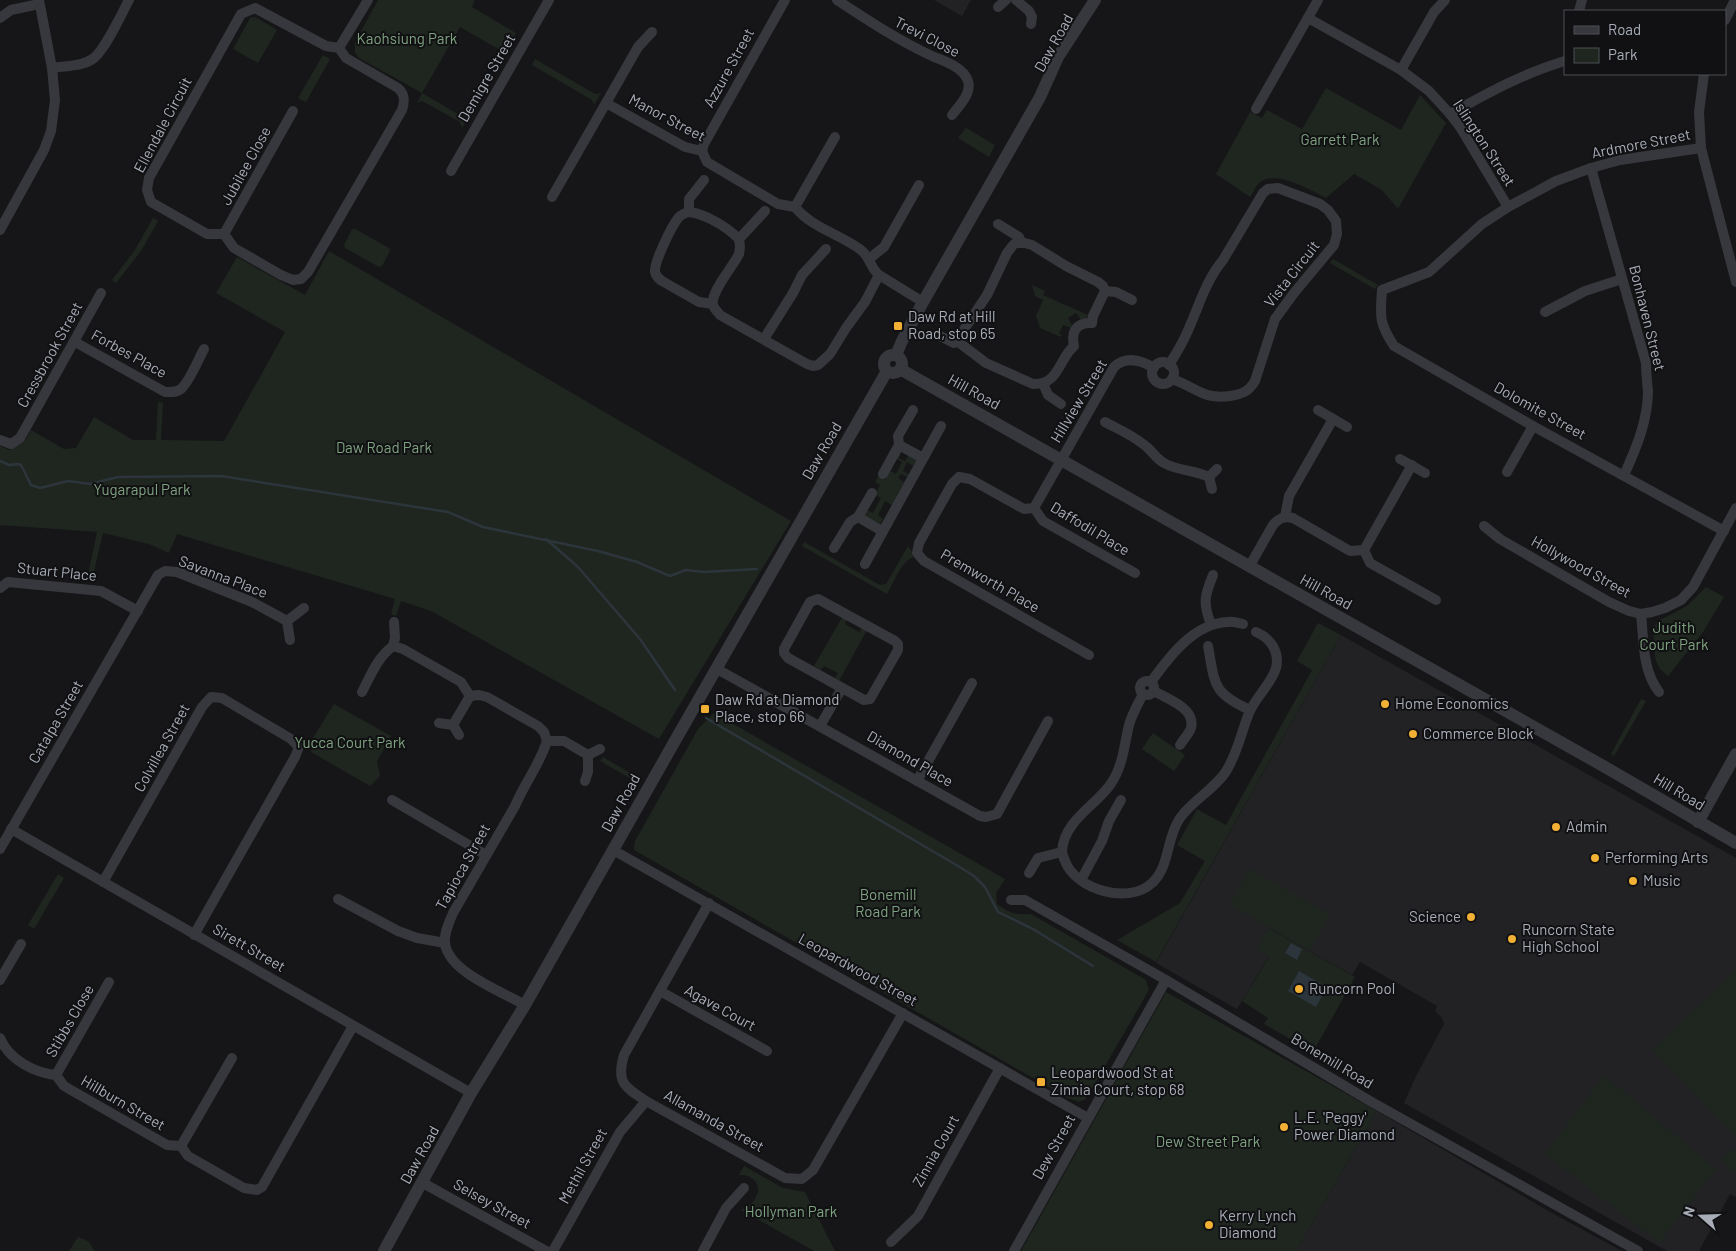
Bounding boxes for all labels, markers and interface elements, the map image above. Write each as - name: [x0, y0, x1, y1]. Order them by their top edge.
- street label: Daw Road: [1030, 10, 1076, 75]
- legend: [1564, 10, 1726, 75]
- street label: Trevi Close: [892, 12, 963, 60]
- text: Road: [1608, 20, 1641, 38]
- street label: Azzure Street: [699, 25, 757, 110]
- park label: Kaohsiung Park: [357, 29, 458, 47]
- street label: Demigre Street: [454, 30, 519, 125]
- text: Park: [1608, 45, 1638, 63]
- street label: Ellendale Circuit: [129, 74, 195, 175]
- street label: Manor Street: [626, 89, 709, 145]
- street label: Islington Street: [1450, 96, 1520, 189]
- street label: Jubilee Close: [216, 123, 274, 208]
- street label: Ardmore Street: [1590, 125, 1692, 161]
- park label: Garrett Park: [1301, 130, 1380, 148]
- street label: Vista Circuit: [1260, 237, 1323, 310]
- street label: Bonhaven Street: [1626, 263, 1670, 372]
- street label: Cressbrook Street: [13, 299, 86, 410]
- place label: Daw Rd at Hill Road, stop 65: [908, 307, 996, 342]
- marker: Daw Rd at Hill Road, stop 65: [892, 320, 904, 332]
- street label: Forbes Place: [89, 325, 170, 381]
- street label: Hillview Street: [1046, 356, 1110, 445]
- street label: Hill Road: [945, 370, 1004, 413]
- street label: Dolomite Street: [1491, 377, 1590, 443]
- street label: Daw Road: [797, 418, 845, 483]
- park label: Daw Road Park: [336, 438, 433, 456]
- park label: Yugarapul Park: [93, 480, 191, 498]
- street label: Daffodil Place: [1048, 497, 1133, 559]
- street label: Hollywood Street: [1529, 531, 1634, 601]
- street label: Premworth Place: [938, 545, 1043, 616]
- street label: Savanna Place: [176, 551, 270, 601]
- street label: Stuart Place: [16, 558, 98, 584]
- street label: Hill Road: [1297, 570, 1356, 613]
- park label: Judith Court Park: [1640, 618, 1709, 653]
- street label: Catalpa Street: [24, 677, 86, 766]
- place label: Daw Rd at Diamond Place, stop 66: [715, 690, 839, 725]
- place label: Home Economics: [1395, 694, 1509, 712]
- marker: Home Economics: [1379, 698, 1391, 710]
- street label: Colvillea Street: [129, 700, 193, 795]
- marker: Daw Rd at Diamond Place, stop 66: [699, 703, 711, 715]
- place label: Commerce Block: [1423, 724, 1534, 742]
- street label: Diamond Place: [864, 726, 957, 790]
- marker: Commerce Block: [1407, 728, 1419, 740]
- park label: Yucca Court Park: [294, 733, 406, 751]
- street label: Hill Road: [1651, 769, 1708, 813]
- street label: Daw Road: [597, 770, 643, 835]
- place label: Admin: [1566, 817, 1607, 835]
- street label: Tapioca Street: [431, 820, 493, 913]
- marker: Admin: [1550, 821, 1562, 833]
- place label: Performing Arts: [1605, 848, 1708, 866]
- marker: Performing Arts: [1589, 852, 1601, 864]
- place label: Music: [1643, 871, 1681, 889]
- marker: Music: [1627, 875, 1639, 887]
- park label: Bonemill Road Park: [855, 885, 921, 920]
- place label: Science: [1409, 907, 1461, 925]
- marker: Science: [1465, 911, 1477, 923]
- street label: Sirett Street: [210, 919, 289, 975]
- place label: Runcorn State High School: [1522, 920, 1615, 955]
- street label: Leopardwood Street: [796, 929, 921, 1009]
- marker: Runcorn State High School: [1506, 933, 1518, 945]
- place label: Runcorn Pool: [1309, 979, 1395, 997]
- street label: Agave Court: [682, 980, 759, 1034]
- street label: Stibbs Close: [41, 981, 97, 1060]
- marker: Runcorn Pool: [1293, 983, 1305, 995]
- street label: Bonemill Road: [1288, 1029, 1377, 1092]
- place label: Leopardwood St at Zinnia Court, stop 68: [1051, 1063, 1185, 1098]
- street label: Hillburn Street: [78, 1071, 169, 1133]
- marker: Leopardwood St at Zinnia Court, stop 68: [1035, 1076, 1047, 1088]
- street label: Allamanda Street: [661, 1085, 768, 1155]
- place label: L.E. 'Peggy' Power Diamond: [1294, 1108, 1395, 1143]
- street label: Dew Street: [1028, 1111, 1078, 1182]
- street label: Zinnia Court: [908, 1112, 962, 1189]
- marker: L.E. 'Peggy' Power Diamond: [1278, 1121, 1290, 1133]
- street label: Daw Road: [396, 1122, 442, 1187]
- street label: Methil Street: [554, 1125, 610, 1206]
- park label: Dew Street Park: [1156, 1132, 1261, 1150]
- street label: Selsey Street: [450, 1174, 534, 1232]
- north arrow: [1676, 1191, 1726, 1241]
- park label: Hollyman Park: [745, 1202, 838, 1220]
- text: N: [1679, 1204, 1698, 1219]
- place label: Kerry Lynch Diamond: [1219, 1206, 1296, 1241]
- marker: Kerry Lynch Diamond: [1203, 1219, 1215, 1231]

